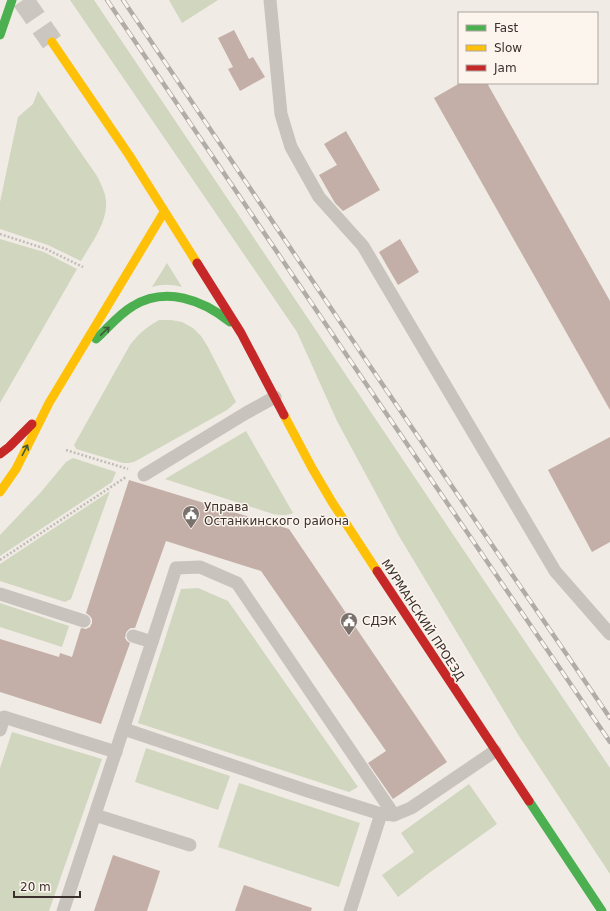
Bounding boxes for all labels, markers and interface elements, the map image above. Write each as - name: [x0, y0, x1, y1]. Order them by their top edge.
- legend: [458, 12, 598, 84]
- text: Fast: [494, 21, 518, 35]
- text: Slow: [494, 41, 522, 55]
- text: Jam: [493, 61, 517, 75]
- one-way arrow: [100, 326, 110, 336]
- one-way arrow: [22, 444, 30, 456]
- place label: Управа Останкинского района: [204, 500, 349, 528]
- public building icon: Управа Останкинского района: [181, 504, 201, 529]
- street label: МУРМАНСКИЙ ПРОЕЗД: [379, 556, 468, 683]
- public building icon: СДЭК: [339, 611, 359, 636]
- place label: СДЭК: [362, 614, 397, 628]
- scale bar: [14, 873, 80, 899]
- text: 20 m: [20, 880, 51, 894]

